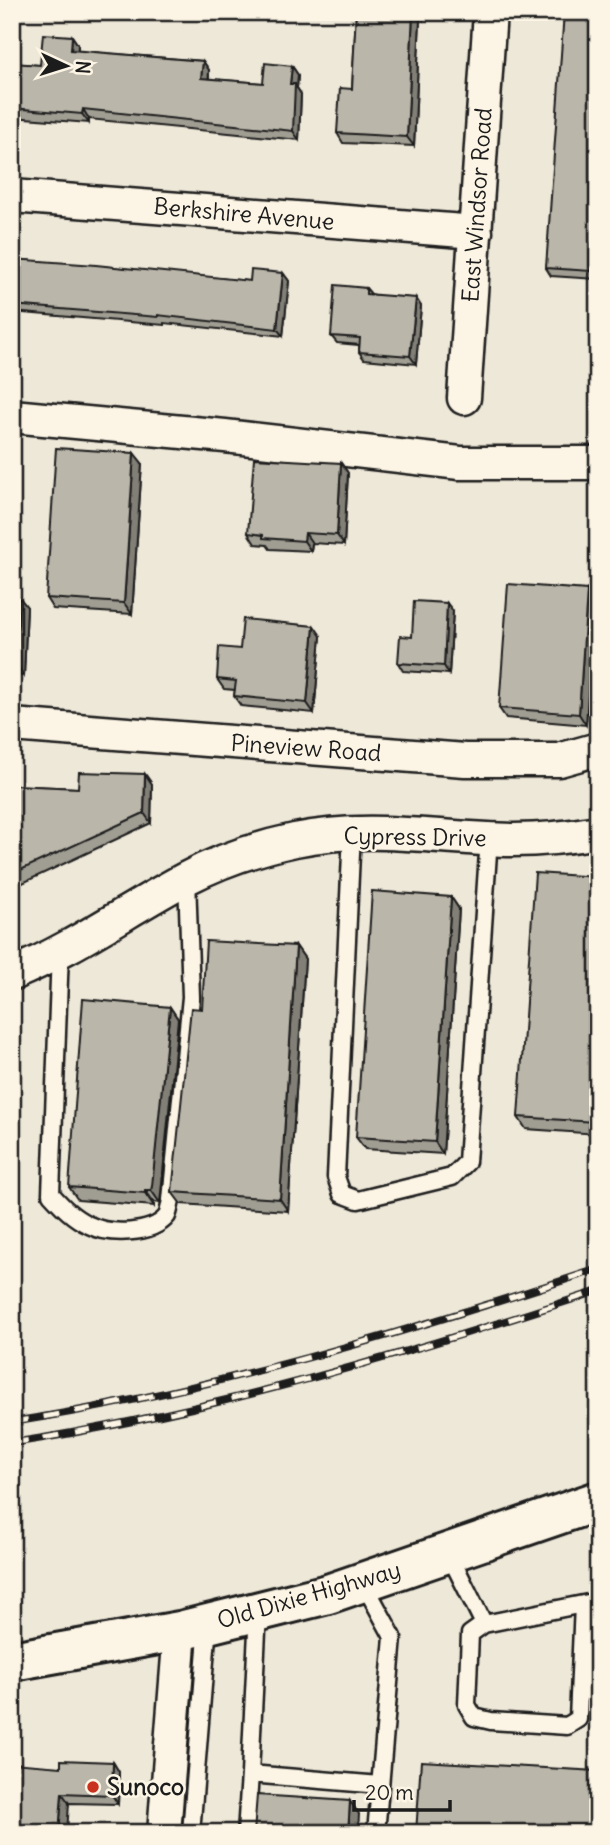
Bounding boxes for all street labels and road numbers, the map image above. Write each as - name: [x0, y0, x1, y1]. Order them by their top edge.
- street label: East Windsor Road: [455, 107, 498, 303]
- street label: Berkshire Avenue: [153, 191, 336, 236]
- street label: Pineview Road: [230, 728, 382, 767]
- street label: Cypress Drive: [343, 821, 487, 852]
- street label: Old Dixie Highway: [214, 1554, 404, 1635]

